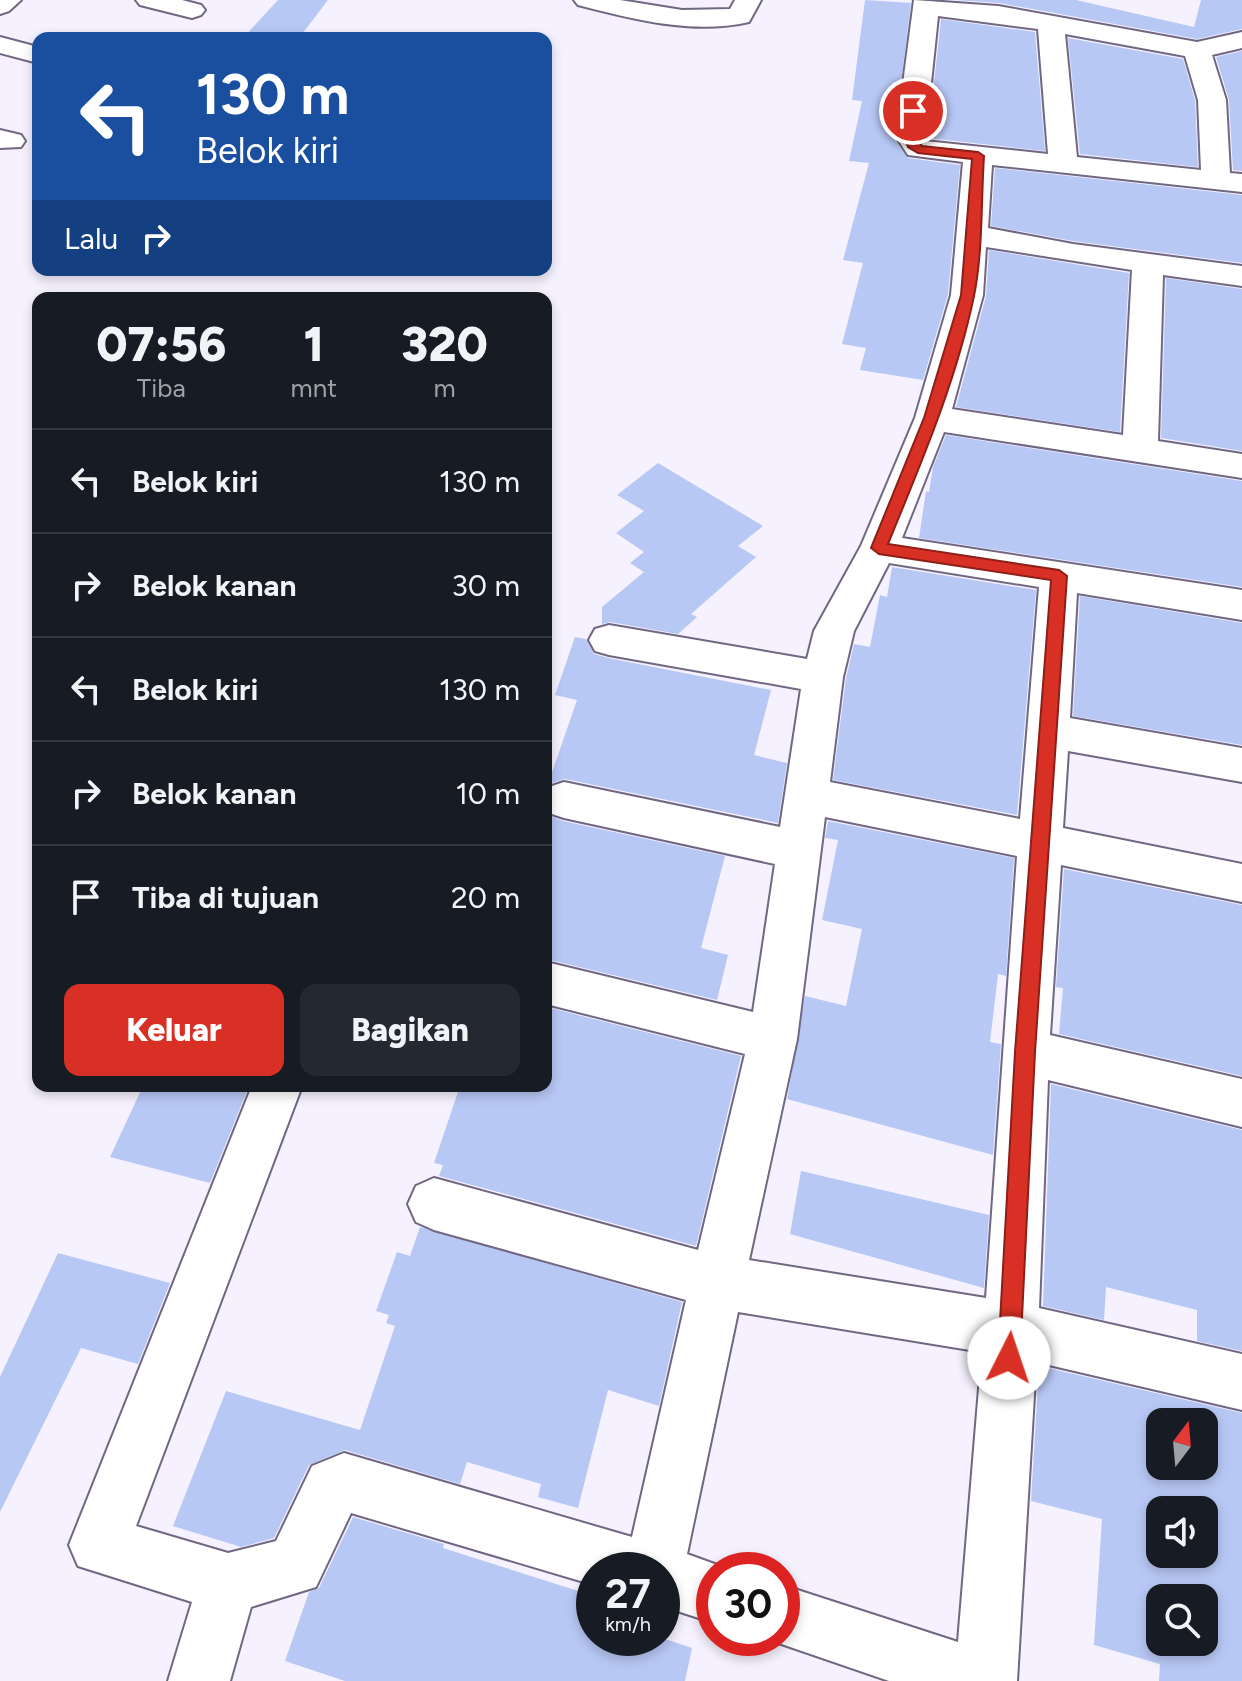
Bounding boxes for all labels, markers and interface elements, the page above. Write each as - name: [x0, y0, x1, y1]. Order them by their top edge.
- text: 130 m: [196, 61, 349, 128]
- icon: left: [64, 64, 168, 168]
- pin: [879, 77, 947, 145]
- icon: arrive: [891, 89, 935, 133]
- text: Belok kiri: [196, 129, 339, 172]
- icon: right: [134, 216, 178, 260]
- text: Lalu: [64, 220, 118, 257]
- text: 07:56: [96, 315, 226, 373]
- text: 1: [304, 315, 324, 373]
- text: 320: [401, 315, 488, 373]
- text: Tiba: [137, 372, 186, 404]
- text: mnt: [291, 372, 337, 404]
- text: m: [433, 372, 456, 404]
- icon: left: [64, 459, 108, 503]
- text: Belok kiri: [132, 463, 258, 500]
- text: 130 m: [439, 463, 520, 500]
- icon: right: [64, 563, 108, 607]
- text: Belok kanan: [132, 567, 297, 604]
- text: 30 m: [452, 567, 520, 604]
- icon: left: [64, 667, 108, 711]
- text: Belok kiri: [132, 671, 258, 708]
- text: 130 m: [439, 671, 520, 708]
- icon: right: [64, 771, 108, 815]
- text: Belok kanan: [132, 775, 297, 812]
- text: 10 m: [455, 775, 520, 812]
- icon: arrive: [64, 875, 108, 919]
- text: Tiba di tujuan: [132, 879, 319, 916]
- text: 20 m: [451, 879, 520, 916]
- button: Keluar: [64, 984, 284, 1076]
- button: Bagikan: [300, 984, 520, 1076]
- position arrow: [967, 1316, 1051, 1400]
- north arrow: [1146, 1408, 1218, 1480]
- map controls: [1146, 1408, 1218, 1656]
- button: sound: [1146, 1496, 1218, 1568]
- speed limit sign: 30: [696, 1552, 800, 1656]
- text: 27: [605, 1570, 651, 1618]
- button: search: [1146, 1584, 1218, 1656]
- text: km/h: [605, 1612, 651, 1636]

